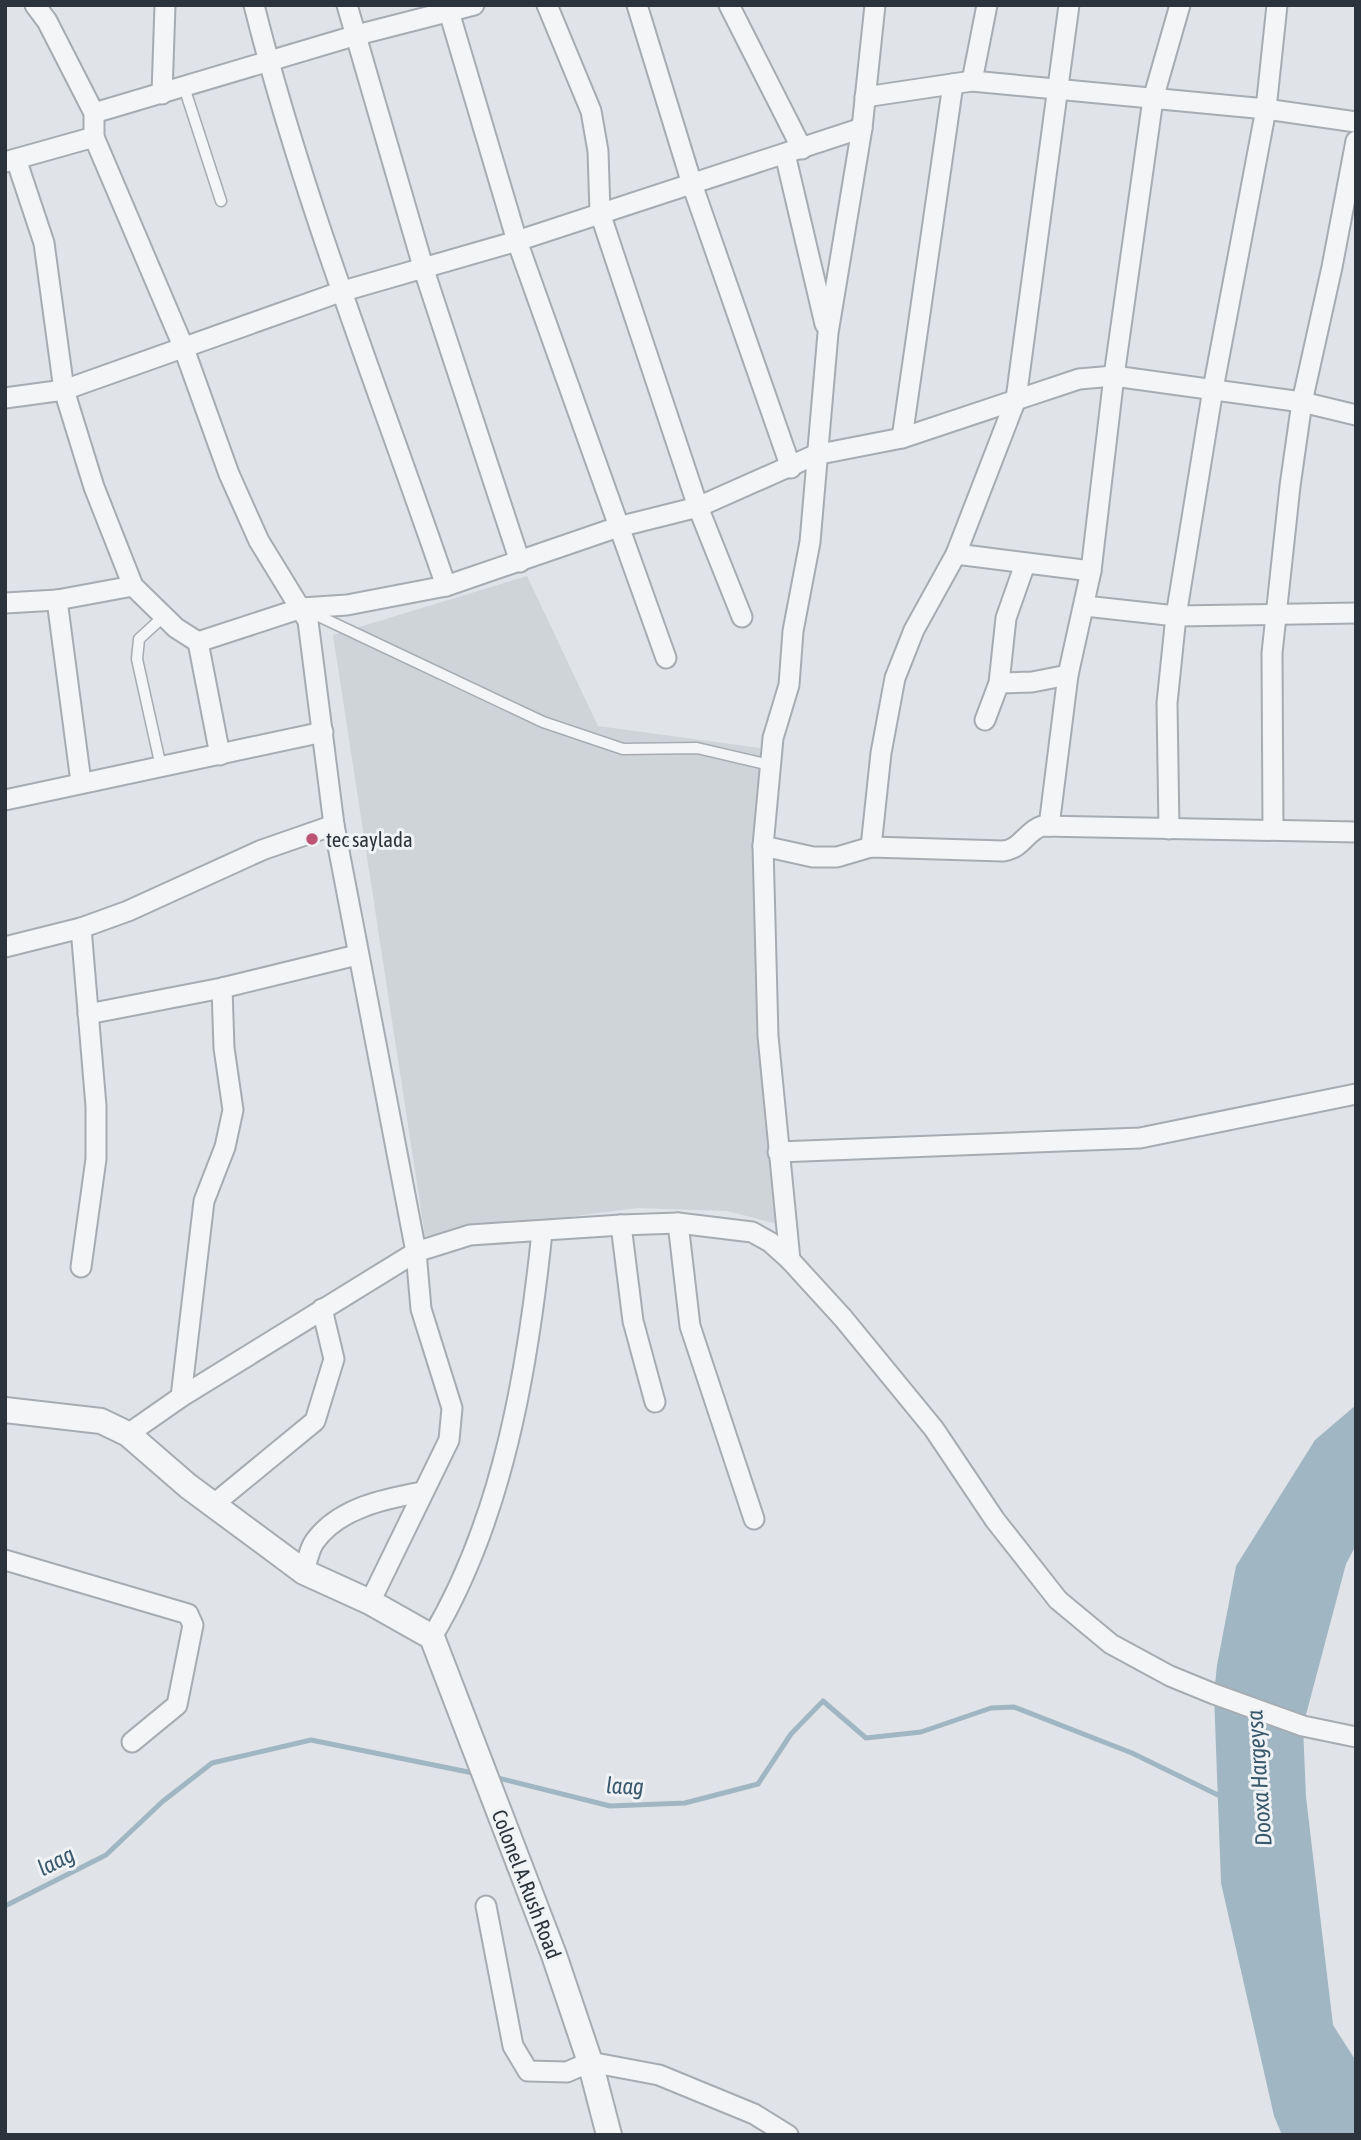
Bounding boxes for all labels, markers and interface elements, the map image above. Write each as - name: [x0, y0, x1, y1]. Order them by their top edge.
- place label: tec saylada: [326, 827, 413, 851]
- marker: tec saylada: [304, 831, 320, 847]
- water label: Dooxa Hargeysa: [1241, 1709, 1277, 1847]
- water label: laag: [606, 1772, 644, 1800]
- street label: Colonel A.Rush Road: [487, 1806, 567, 1962]
- water label: laag: [33, 1841, 79, 1881]

